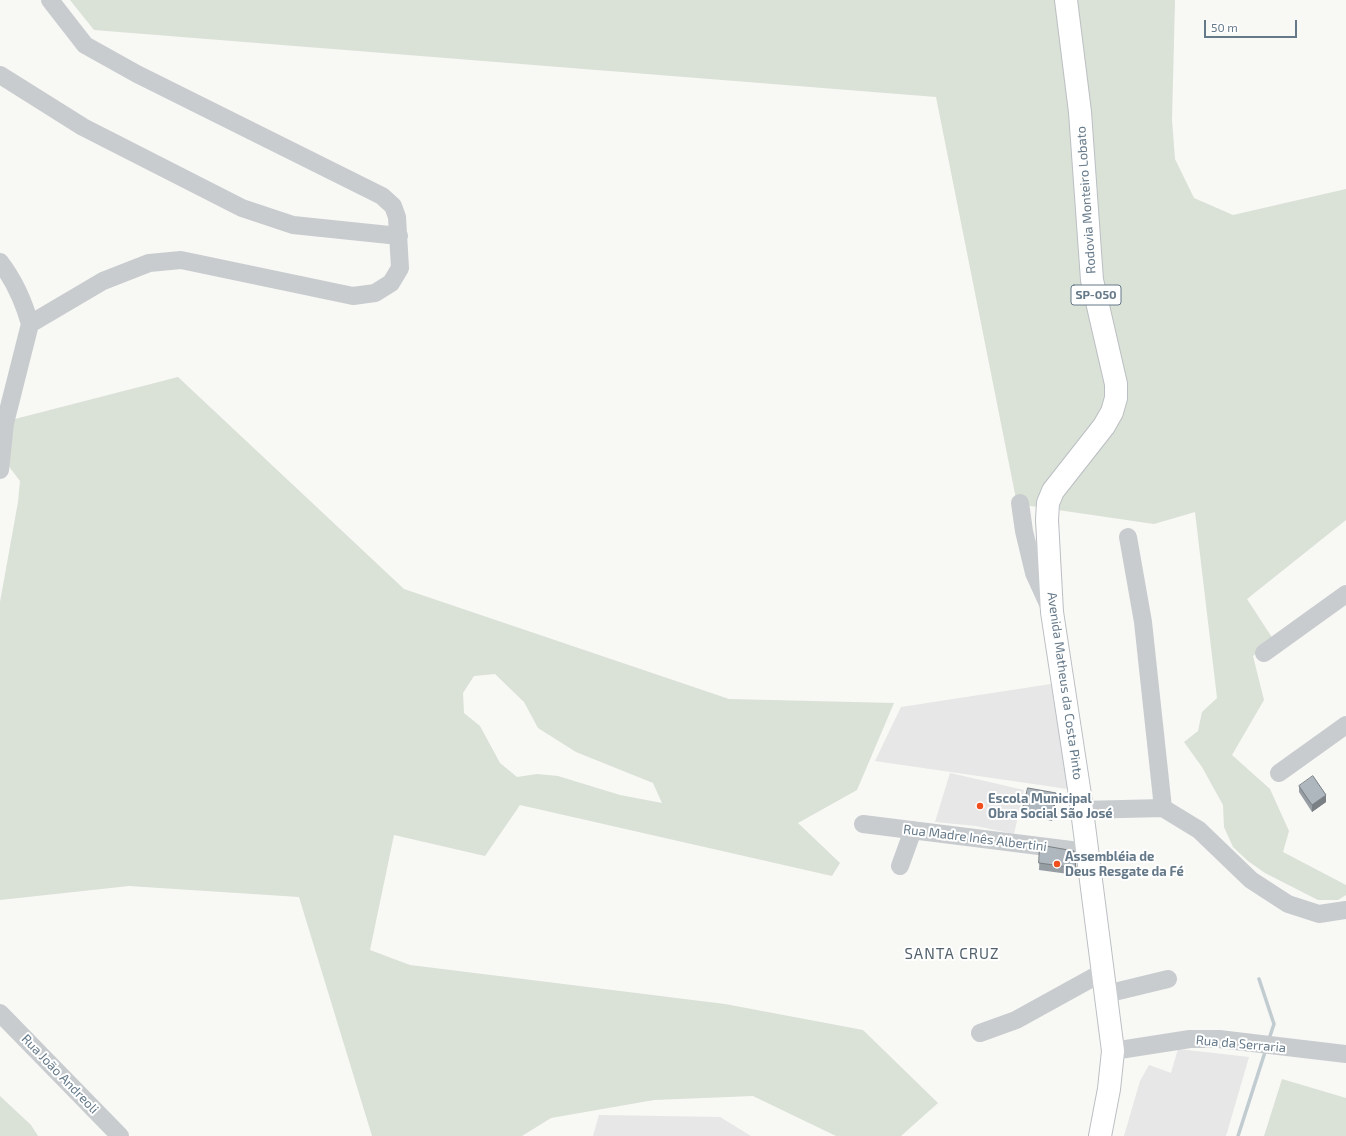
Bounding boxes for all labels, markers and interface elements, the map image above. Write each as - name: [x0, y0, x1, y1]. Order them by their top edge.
- scale bar: [1206, 12, 1299, 38]
- text: 50 m: [1211, 20, 1238, 34]
- street label: Rodovia Monteiro Lobato: [1073, 126, 1099, 274]
- road number: SP-050: [1071, 285, 1121, 305]
- street label: Avenida Matheus da Costa Pinto: [1044, 591, 1086, 781]
- place label: Escola Municipal Obra Social São José: [988, 791, 1113, 822]
- marker: Escola Municipal Obra Social São José: [975, 801, 985, 811]
- street label: Rua Madre Inês Albertini: [902, 821, 1048, 855]
- place label: Assembléia de Deus Resgate da Fé: [1065, 849, 1184, 880]
- marker: Assembléia de Deus Resgate da Fé: [1052, 859, 1062, 869]
- district label: SANTA CRUZ: [904, 945, 1000, 963]
- street label: Rua João Andreoli: [18, 1031, 102, 1117]
- street label: Rua da Serraria: [1195, 1032, 1287, 1056]

